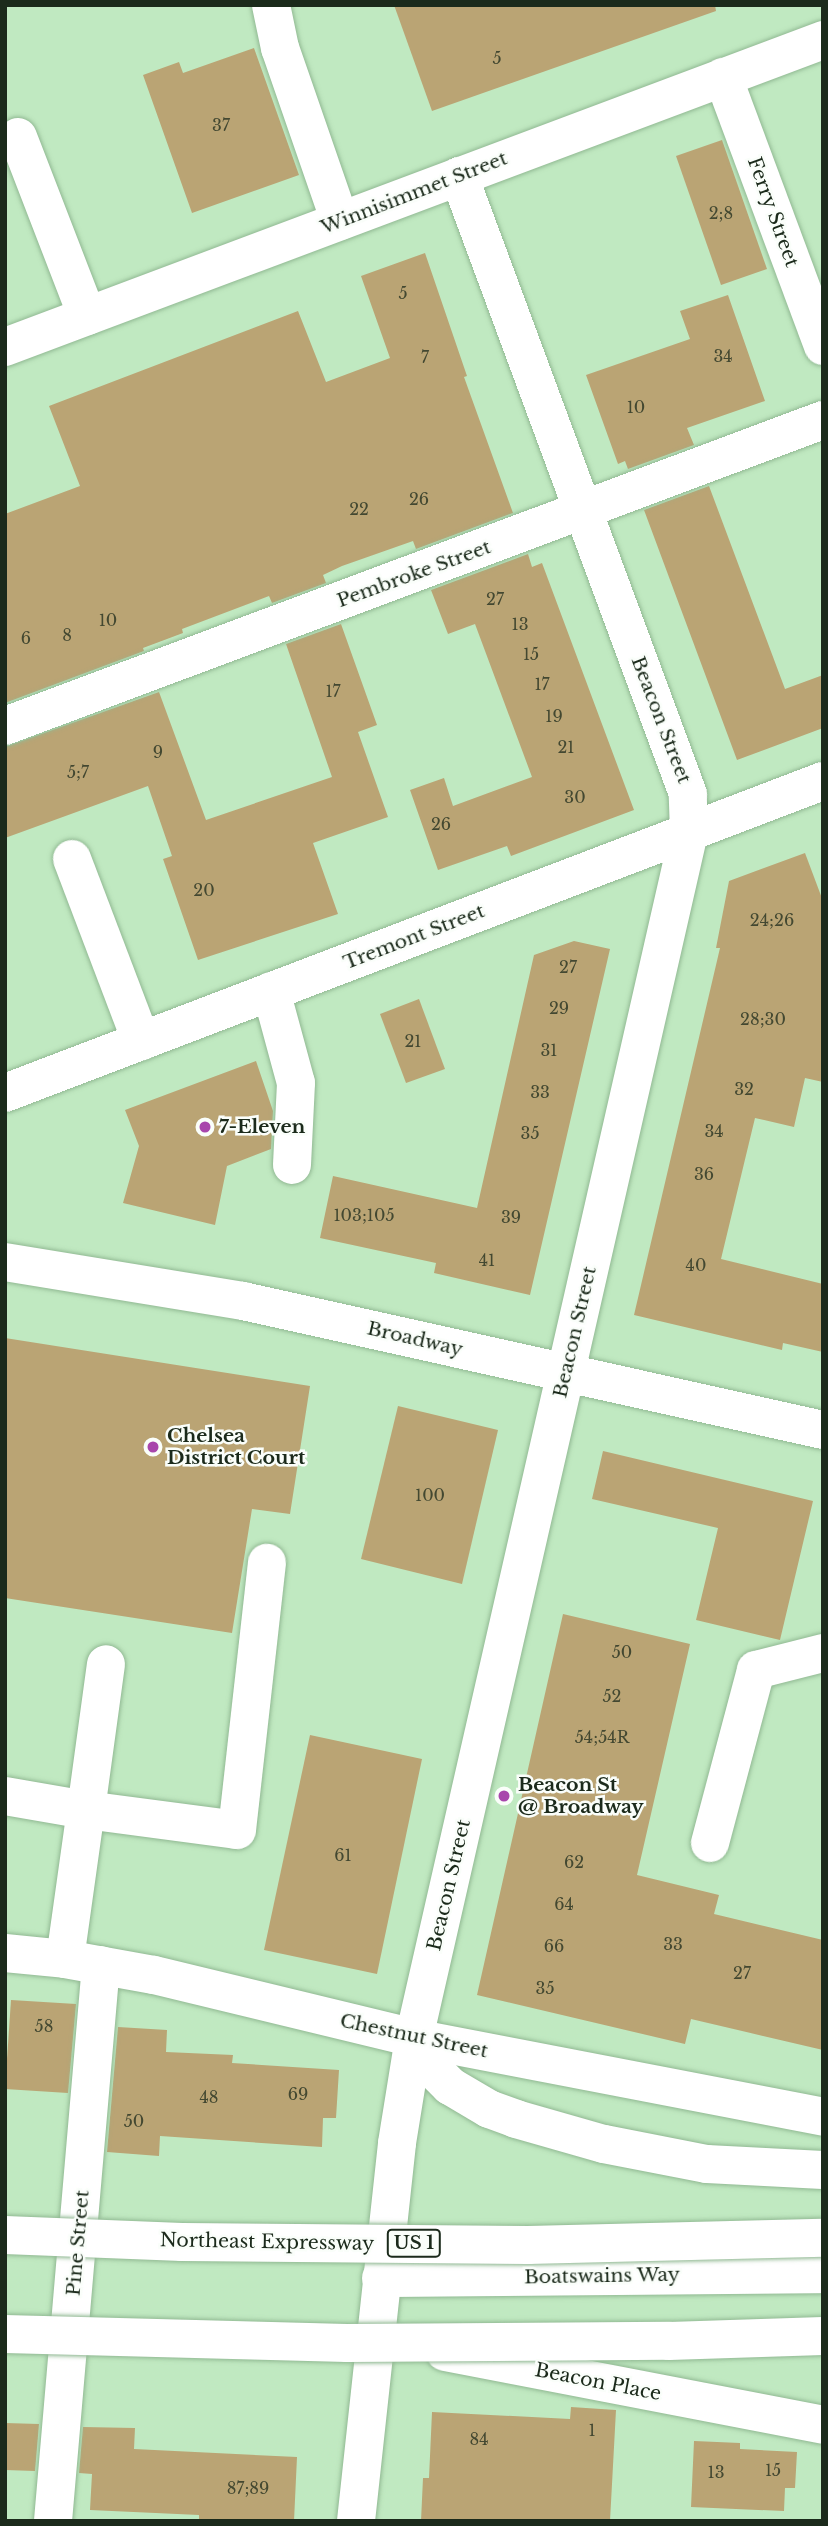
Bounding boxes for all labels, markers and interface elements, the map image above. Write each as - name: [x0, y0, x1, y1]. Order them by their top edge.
- house number: 5: [492, 48, 502, 68]
- house number: 37: [212, 115, 230, 135]
- street label: Winnisimmet Street: [318, 147, 510, 239]
- street label: Ferry Street: [742, 154, 804, 270]
- house number: 2;8: [709, 203, 733, 223]
- house number: 5: [398, 283, 408, 303]
- house number: 34: [713, 346, 733, 366]
- house number: 7: [421, 347, 429, 367]
- house number: 10: [627, 397, 645, 417]
- house number: 26: [409, 489, 429, 509]
- house number: 22: [349, 499, 369, 519]
- street label: Pembroke Street: [334, 536, 494, 612]
- house number: 27: [486, 589, 504, 609]
- house number: 10: [99, 610, 117, 630]
- house number: 13: [512, 614, 528, 634]
- house number: 8: [62, 625, 72, 645]
- house number: 6: [21, 628, 31, 648]
- house number: 15: [523, 644, 539, 664]
- street label: Beacon Street: [626, 653, 696, 787]
- house number: 17: [534, 674, 550, 694]
- house number: 17: [325, 681, 341, 701]
- house number: 19: [545, 706, 563, 726]
- house number: 21: [558, 737, 574, 757]
- house number: 9: [153, 742, 163, 762]
- house number: 5;7: [67, 762, 89, 782]
- house number: 30: [564, 787, 586, 807]
- house number: 26: [431, 814, 451, 834]
- house number: 20: [193, 880, 215, 900]
- street label: Tremont Street: [340, 900, 488, 974]
- house number: 24;26: [750, 910, 794, 930]
- house number: 27: [559, 957, 577, 977]
- house number: 29: [549, 998, 569, 1018]
- house number: 28;30: [740, 1009, 786, 1029]
- house number: 21: [405, 1031, 421, 1051]
- house number: 31: [541, 1040, 557, 1060]
- house number: 32: [734, 1079, 754, 1099]
- house number: 33: [530, 1082, 550, 1102]
- place label: 7-Eleven: [219, 1116, 305, 1138]
- marker: 7-Eleven: [197, 1119, 213, 1135]
- house number: 34: [704, 1121, 724, 1141]
- house number: 35: [521, 1123, 539, 1143]
- house number: 36: [694, 1164, 714, 1184]
- house number: 103;105: [333, 1205, 395, 1225]
- house number: 39: [501, 1207, 521, 1227]
- house number: 41: [479, 1250, 495, 1270]
- house number: 40: [686, 1255, 706, 1275]
- street label: Beacon Street: [549, 1264, 601, 1400]
- street label: Broadway: [365, 1317, 465, 1361]
- place label: Chelsea District Court: [167, 1425, 305, 1469]
- marker: Chelsea District Court: [145, 1439, 161, 1455]
- house number: 100: [415, 1485, 445, 1505]
- house number: 50: [612, 1642, 632, 1662]
- house number: 52: [603, 1686, 621, 1706]
- house number: 54;54R: [575, 1727, 629, 1747]
- place label: Beacon St @ Broadway: [518, 1774, 644, 1818]
- marker: Beacon St @ Broadway: [496, 1788, 512, 1804]
- street label: Beacon Street: [423, 1817, 475, 1953]
- house number: 61: [334, 1845, 352, 1865]
- house number: 62: [564, 1852, 584, 1872]
- house number: 64: [554, 1894, 574, 1914]
- house number: 33: [663, 1934, 683, 1954]
- house number: 66: [544, 1936, 564, 1956]
- house number: 27: [733, 1963, 751, 1983]
- house number: 35: [536, 1978, 554, 1998]
- street label: Chestnut Street: [338, 2009, 490, 2063]
- house number: 58: [35, 2016, 53, 2036]
- house number: 69: [288, 2084, 308, 2104]
- house number: 48: [199, 2087, 219, 2107]
- house number: 50: [124, 2111, 144, 2131]
- street label: Pine Street: [62, 2189, 94, 2297]
- road number: US 1: [386, 2228, 442, 2258]
- street label: Northeast Expressway: [160, 2229, 374, 2255]
- street label: Boatswains Way: [524, 2263, 680, 2289]
- street label: Beacon Place: [533, 2359, 663, 2405]
- house number: 1: [588, 2420, 596, 2440]
- house number: 84: [469, 2429, 489, 2449]
- house number: 15: [765, 2460, 781, 2480]
- house number: 13: [708, 2462, 724, 2482]
- house number: 87;89: [227, 2478, 269, 2498]

